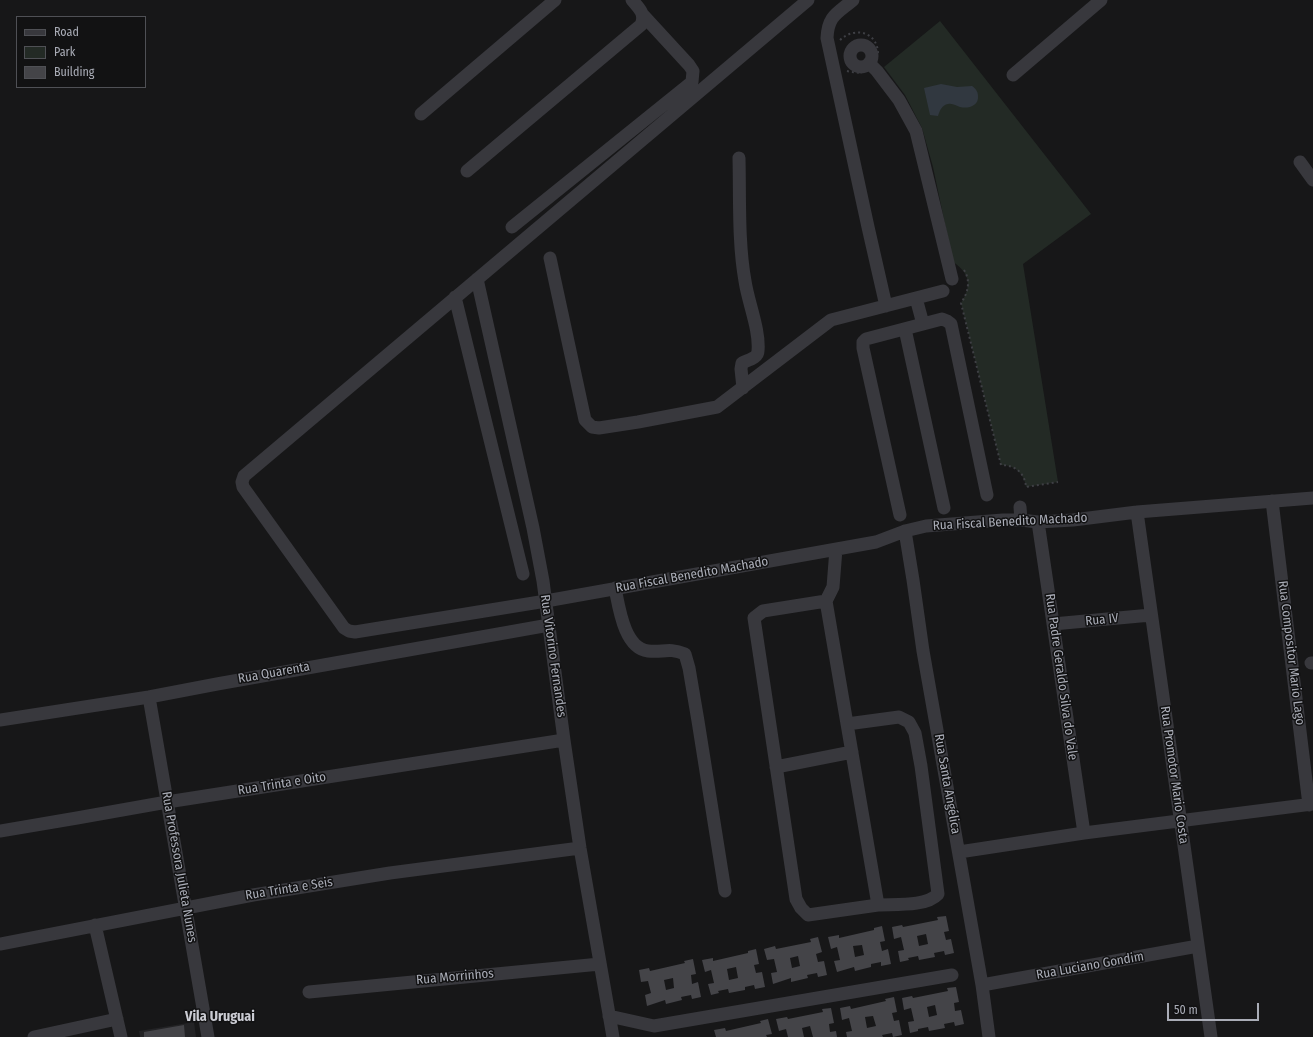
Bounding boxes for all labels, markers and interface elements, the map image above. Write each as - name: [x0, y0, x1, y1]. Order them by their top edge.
- legend: [16, 16, 146, 88]
- text: Road: [54, 25, 79, 39]
- text: Park: [54, 45, 75, 59]
- text: Building: [54, 65, 94, 79]
- street label: Rua Fiscal Benedito Machado: [932, 510, 1088, 534]
- street label: Rua Fiscal Benedito Machado: [614, 554, 770, 596]
- street label: Rua Compositor Mario Lago: [1274, 580, 1308, 726]
- street label: Rua Padre Geraldo Silva do Vale: [1042, 593, 1080, 761]
- street label: Rua Vitorino Fernandes: [537, 594, 569, 718]
- street label: Rua IV: [1085, 611, 1119, 629]
- street label: Rua Quarenta: [237, 659, 311, 687]
- street label: Rua Promotor Mario Costa: [1157, 705, 1191, 845]
- street label: Rua Santa Angélica: [931, 733, 963, 835]
- street label: Rua Trinta e Oito: [237, 769, 327, 799]
- street label: Rua Professora Julieta Nunes: [158, 790, 200, 944]
- street label: Rua Trinta e Seis: [244, 874, 334, 904]
- street label: Rua Luciano Gondim: [1035, 949, 1145, 983]
- street label: Rua Morrinhos: [416, 966, 494, 988]
- scale bar: [1169, 995, 1261, 1021]
- text: 50 m: [1174, 1003, 1198, 1017]
- district label: Vila Uruguai: [185, 1009, 255, 1025]

